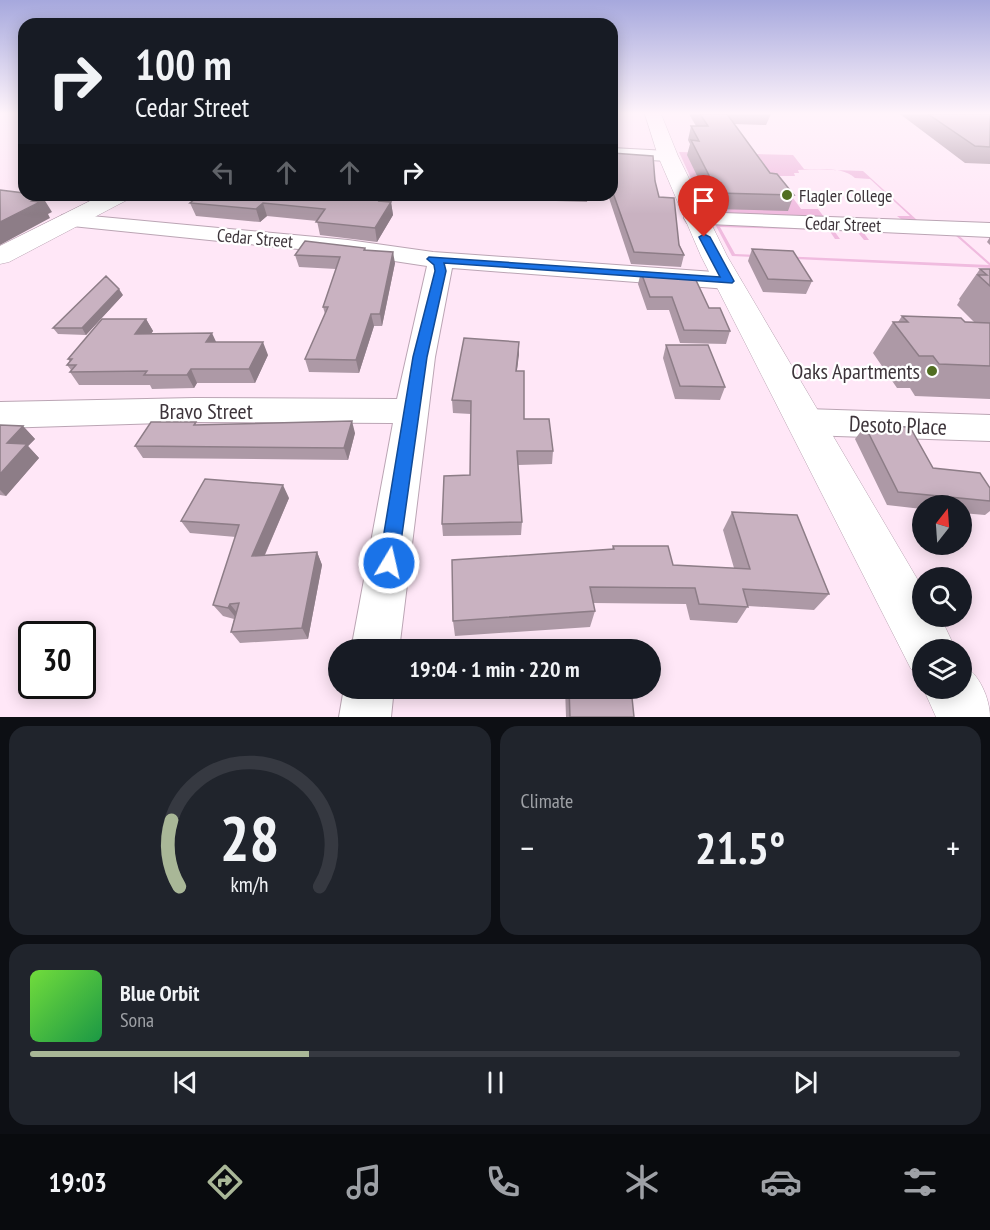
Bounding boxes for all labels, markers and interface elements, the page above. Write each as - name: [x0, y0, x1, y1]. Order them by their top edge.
- text: 100 m: [135, 37, 232, 92]
- icon: right: [36, 42, 114, 120]
- text: Cedar Street: [135, 90, 249, 124]
- icon: left: [207, 156, 240, 189]
- icon: ahead: [270, 156, 303, 189]
- icon: ahead: [333, 156, 366, 189]
- icon: right: [396, 156, 429, 189]
- pin: [678, 175, 729, 237]
- icon: arrive: [687, 184, 720, 217]
- place label: Flagler College: [799, 184, 892, 207]
- marker: Flagler College: [780, 188, 794, 202]
- street label: Cedar Street: [805, 211, 882, 237]
- street label: Cedar Street: [216, 223, 294, 253]
- place label: Oaks Apartments: [791, 357, 920, 385]
- marker: Oaks Apartments: [925, 364, 939, 378]
- street label: Bravo Street: [159, 397, 253, 425]
- street label: Desoto Place: [849, 409, 947, 441]
- north arrow: [912, 495, 972, 555]
- map controls: [912, 495, 972, 699]
- position arrow: [357, 531, 421, 595]
- button: search: [912, 567, 972, 627]
- speed limit sign: 30: [18, 621, 96, 699]
- button: layers: [912, 639, 972, 699]
- text: 19:04 · 1 min · 220 m: [409, 655, 580, 683]
- text: Climate: [521, 788, 573, 814]
- text: 28: [220, 797, 280, 878]
- text: 21.5°: [695, 818, 785, 876]
- text: −: [521, 826, 534, 869]
- text: +: [946, 826, 960, 869]
- text: km/h: [231, 871, 269, 899]
- text: Blue Orbit: [120, 979, 199, 1007]
- text: Sona: [120, 1007, 154, 1033]
- icon: previous: [169, 1066, 202, 1099]
- icon: pause: [479, 1066, 512, 1099]
- icon: next: [789, 1066, 822, 1099]
- icon: directions: [204, 1161, 246, 1203]
- icon: music: [343, 1161, 385, 1203]
- icon: phone: [482, 1161, 524, 1203]
- icon: climate: [621, 1161, 663, 1203]
- icon: car: [760, 1161, 802, 1203]
- icon: filters: [899, 1161, 941, 1203]
- text: 19:03: [49, 1165, 107, 1199]

